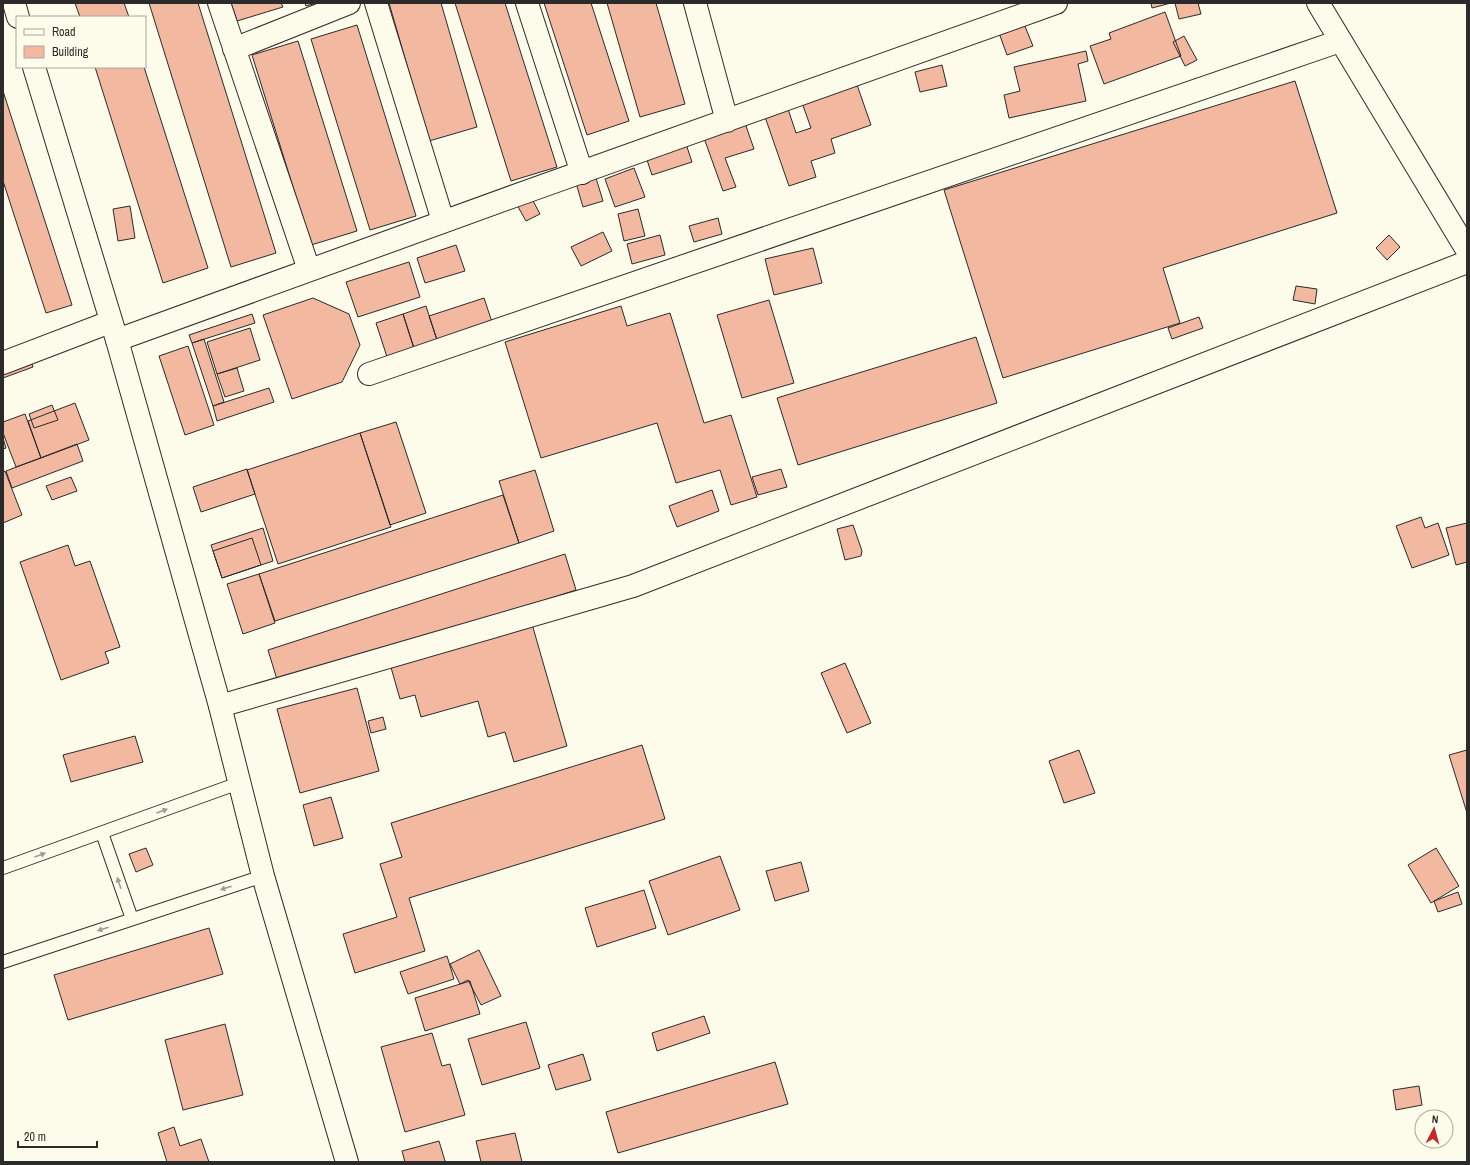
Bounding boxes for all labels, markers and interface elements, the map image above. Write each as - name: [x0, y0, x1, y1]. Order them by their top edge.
- legend: [16, 16, 146, 68]
- text: Road: [52, 24, 76, 40]
- text: Building: [52, 44, 89, 60]
- one-way arrow: [156, 808, 168, 814]
- one-way arrow: [34, 852, 46, 858]
- one-way arrow: [116, 876, 122, 888]
- one-way arrow: [220, 885, 232, 891]
- one-way arrow: [97, 926, 109, 932]
- north arrow: [1414, 1109, 1454, 1149]
- text: N: [1431, 1112, 1439, 1126]
- scale bar: [18, 1123, 97, 1149]
- text: 20 m: [24, 1129, 46, 1145]

